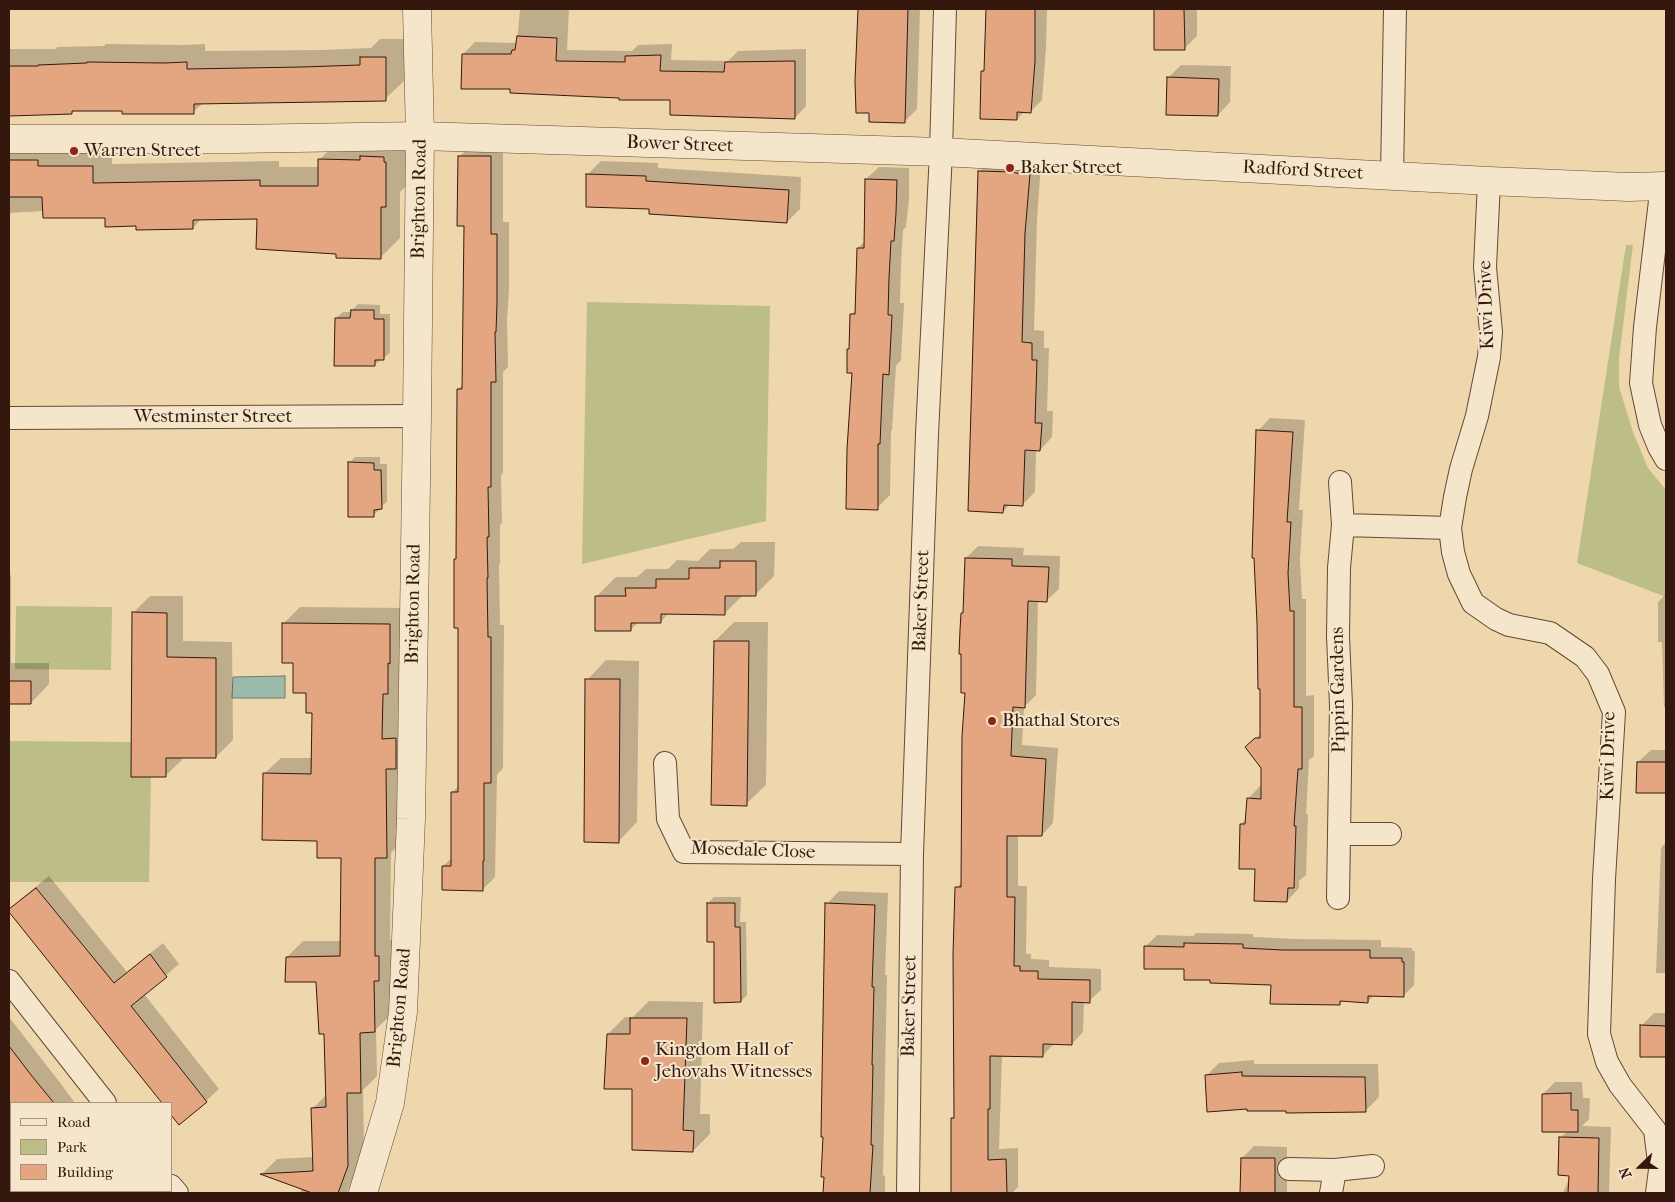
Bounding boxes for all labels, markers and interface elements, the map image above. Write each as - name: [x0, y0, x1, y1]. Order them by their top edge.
- street label: Bower Street: [626, 132, 734, 158]
- street label: Brighton Road: [408, 139, 432, 259]
- place label: Warren Street: [84, 140, 201, 162]
- marker: Warren Street: [68, 145, 80, 157]
- street label: Radford Street: [1242, 156, 1364, 186]
- place label: Baker Street: [1020, 157, 1122, 179]
- marker: Baker Street: [1004, 162, 1016, 174]
- street label: Kiwi Drive: [1474, 260, 1500, 350]
- street label: Westminster Street: [134, 406, 292, 428]
- street label: Brighton Road: [402, 544, 426, 664]
- street label: Baker Street: [909, 549, 935, 653]
- street label: Pippin Gardens: [1327, 627, 1351, 753]
- place label: Bhathal Stores: [1002, 710, 1120, 732]
- street label: Kiwi Drive: [1597, 711, 1621, 801]
- marker: Bhathal Stores: [986, 715, 998, 727]
- street label: Mosedale Close: [690, 837, 816, 865]
- street label: Brighton Road: [383, 947, 417, 1069]
- street label: Baker Street: [898, 955, 922, 1057]
- place label: Kingdom Hall of Jehovahs Witnesses: [655, 1039, 812, 1083]
- marker: Kingdom Hall of Jehovahs Witnesses: [639, 1055, 651, 1067]
- legend: [10, 1102, 172, 1192]
- text: Road: [57, 1113, 90, 1131]
- text: Park: [57, 1138, 87, 1156]
- north arrow: [1615, 1142, 1665, 1192]
- text: Building: [57, 1163, 113, 1181]
- text: N: [1616, 1165, 1635, 1181]

